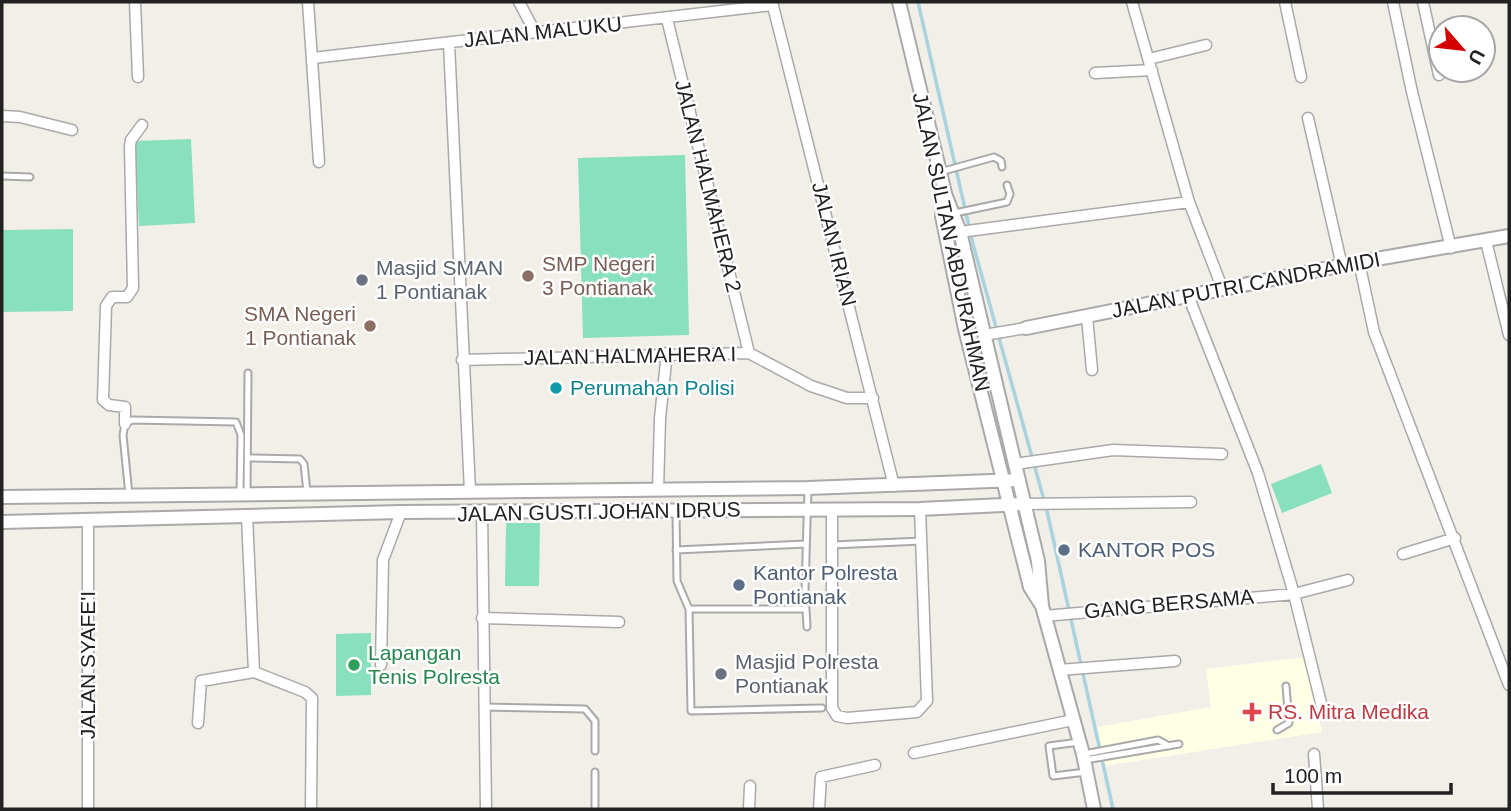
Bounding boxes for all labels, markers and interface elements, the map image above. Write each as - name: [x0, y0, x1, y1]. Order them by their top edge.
- street label: JALAN MALUKU: [463, 12, 623, 51]
- north arrow: [1427, 14, 1497, 84]
- text: U: [1464, 46, 1489, 68]
- street label: JALAN HALMAHERA 2: [671, 77, 746, 295]
- street label: JALAN SULTAN ABDURAHMAN: [909, 90, 994, 393]
- street label: JALAN IRIAN: [808, 179, 861, 308]
- street label: JALAN PUTRI CANDRAMIDI: [1110, 247, 1382, 322]
- place label: SMP Negeri 3 Pontianak: [542, 252, 655, 299]
- place label: Masjid SMAN 1 Pontianak: [376, 256, 503, 303]
- marker: SMP Negeri 3 Pontianak: [520, 268, 536, 284]
- marker: Masjid SMAN 1 Pontianak: [354, 272, 370, 288]
- place label: SMA Negeri 1 Pontianak: [244, 302, 356, 349]
- marker: SMA Negeri 1 Pontianak: [362, 318, 378, 334]
- street label: JALAN HALMAHERA I: [524, 342, 736, 369]
- place label: Perumahan Polisi: [570, 376, 735, 399]
- marker: Perumahan Polisi: [548, 380, 564, 396]
- street label: JALAN GUSTI JOHAN IDRUS: [457, 498, 741, 525]
- place label: KANTOR POS: [1078, 538, 1215, 561]
- marker: KANTOR POS: [1056, 542, 1072, 558]
- place label: Kantor Polresta Pontianak: [753, 561, 898, 608]
- marker: Kantor Polresta Pontianak: [731, 577, 747, 593]
- street label: GANG BERSAMA: [1083, 585, 1255, 622]
- street label: JALAN SYAFE'I: [76, 591, 99, 739]
- place label: Lapangan Tenis Polresta: [368, 641, 500, 688]
- place label: Masjid Polresta Pontianak: [735, 650, 879, 697]
- marker: Lapangan Tenis Polresta: [346, 657, 362, 673]
- marker: Masjid Polresta Pontianak: [713, 666, 729, 682]
- place label: RS. Mitra Medika: [1268, 700, 1429, 723]
- marker: RS. Mitra Medika: [1242, 702, 1262, 722]
- scale bar: [1273, 752, 1452, 796]
- text: 100 m: [1284, 764, 1342, 787]

